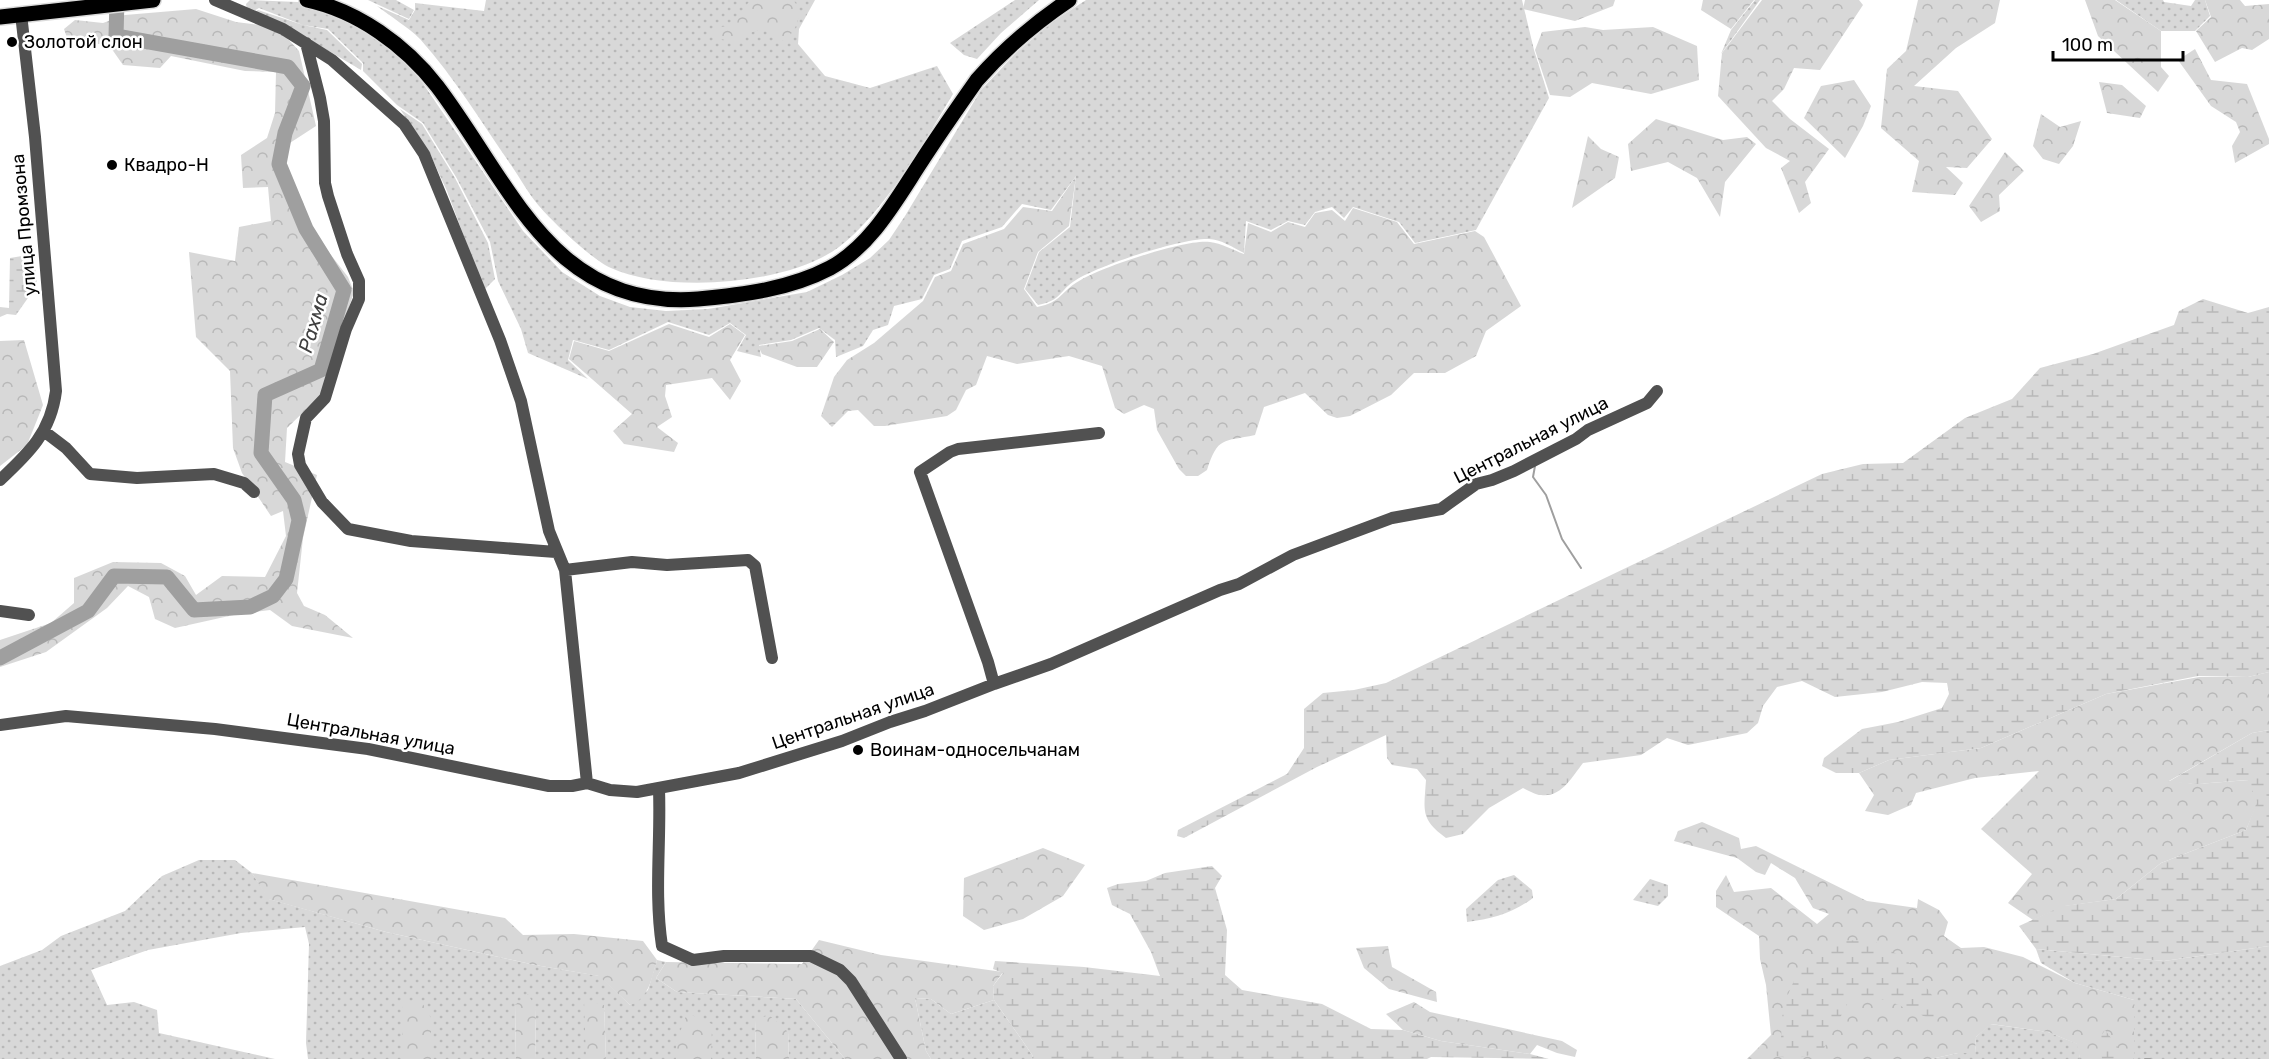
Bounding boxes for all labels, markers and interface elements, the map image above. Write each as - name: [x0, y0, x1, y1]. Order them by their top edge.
- scale bar: [2053, 24, 2184, 62]
- place label: Золотой слон: [24, 31, 143, 53]
- text: 100 m: [2062, 34, 2113, 56]
- marker: Золотой слон: [5, 35, 19, 49]
- street label: улица Промзона: [7, 153, 41, 297]
- place label: Квадро-Н: [124, 154, 209, 176]
- marker: Квадро-Н: [105, 158, 119, 172]
- water label: Рахма: [293, 290, 333, 355]
- street label: Центральная улица: [1450, 392, 1612, 488]
- street label: Центральная улица: [769, 678, 937, 754]
- street label: Центральная улица: [285, 708, 457, 760]
- place label: Воинам-односельчанам: [870, 739, 1080, 761]
- marker: Воинам-односельчанам: [851, 743, 865, 757]

